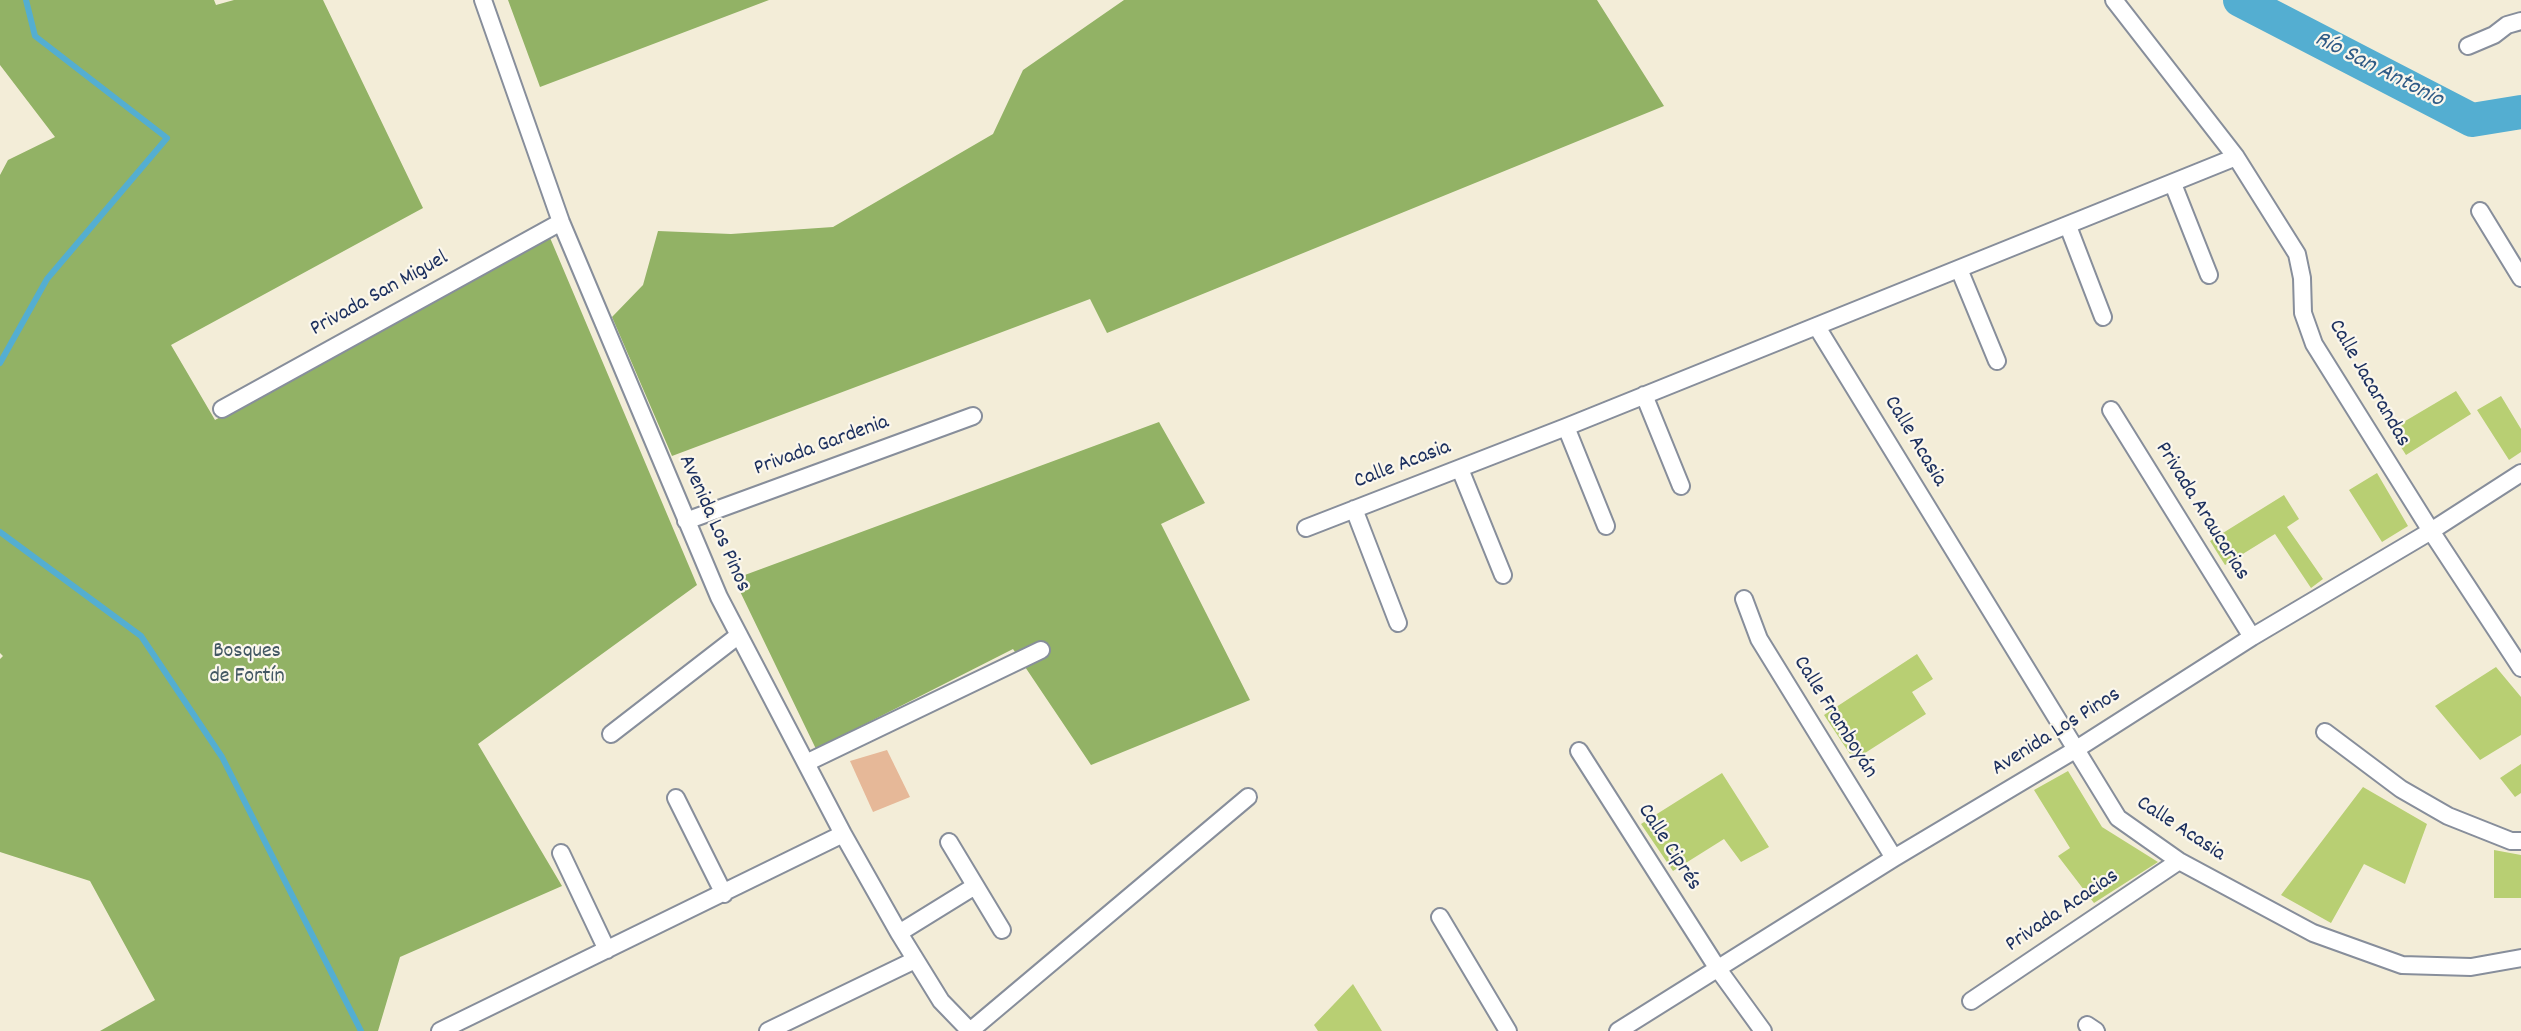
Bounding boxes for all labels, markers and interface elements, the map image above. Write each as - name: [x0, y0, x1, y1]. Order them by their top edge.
- water label: Río San Antonio: [2309, 26, 2447, 116]
- street label: Privada San Miguel: [306, 246, 454, 344]
- street label: Calle Jacarandas: [2321, 316, 2415, 452]
- street label: Calle Acasia: [1877, 392, 1951, 492]
- street label: Privada Gardenia: [751, 410, 893, 484]
- street label: Calle Acasia: [1351, 436, 1455, 496]
- street label: Privada Araucarias: [2148, 438, 2254, 586]
- street label: Avenida Los Pinos: [671, 451, 755, 597]
- park label: Bosques de Fortín: [209, 640, 285, 692]
- street label: Calle Framboyán: [1786, 652, 1882, 784]
- street label: Avenida Los Pinos: [1988, 683, 2126, 783]
- street label: Calle Acasia: [2130, 791, 2230, 869]
- street label: Calle Ciprés: [1630, 800, 1706, 896]
- street label: Privada Acacias: [2001, 864, 2125, 960]

